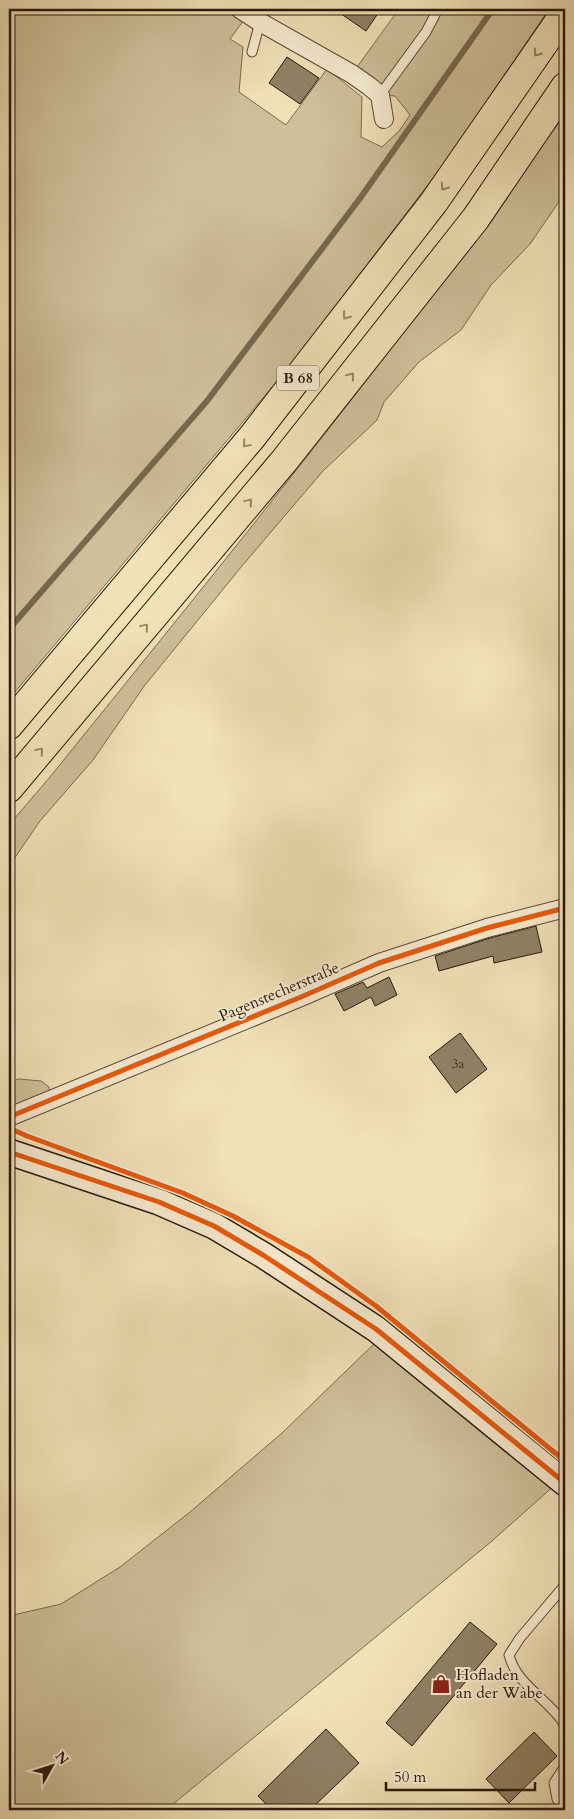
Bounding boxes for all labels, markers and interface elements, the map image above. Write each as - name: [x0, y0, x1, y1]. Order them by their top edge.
- one-way arrow: [534, 48, 543, 57]
- one-way arrow: [441, 181, 450, 191]
- one-way arrow: [343, 310, 352, 320]
- road number: B 68: [277, 366, 319, 390]
- one-way arrow: [346, 373, 354, 382]
- one-way arrow: [244, 438, 252, 447]
- one-way arrow: [244, 499, 253, 508]
- one-way arrow: [139, 623, 148, 632]
- one-way arrow: [34, 748, 43, 757]
- street label: Pagenstecherstraße: [216, 957, 342, 1027]
- house number: 3a: [451, 1054, 465, 1073]
- place label: Hofladen an der Wabe: [456, 1664, 543, 1704]
- shop icon: Hofladen an der Wabe: [430, 1673, 452, 1695]
- north arrow: [28, 1742, 78, 1792]
- text: N: [51, 1747, 73, 1769]
- scale bar: [386, 1759, 535, 1791]
- text: 50 m: [394, 1767, 426, 1787]

